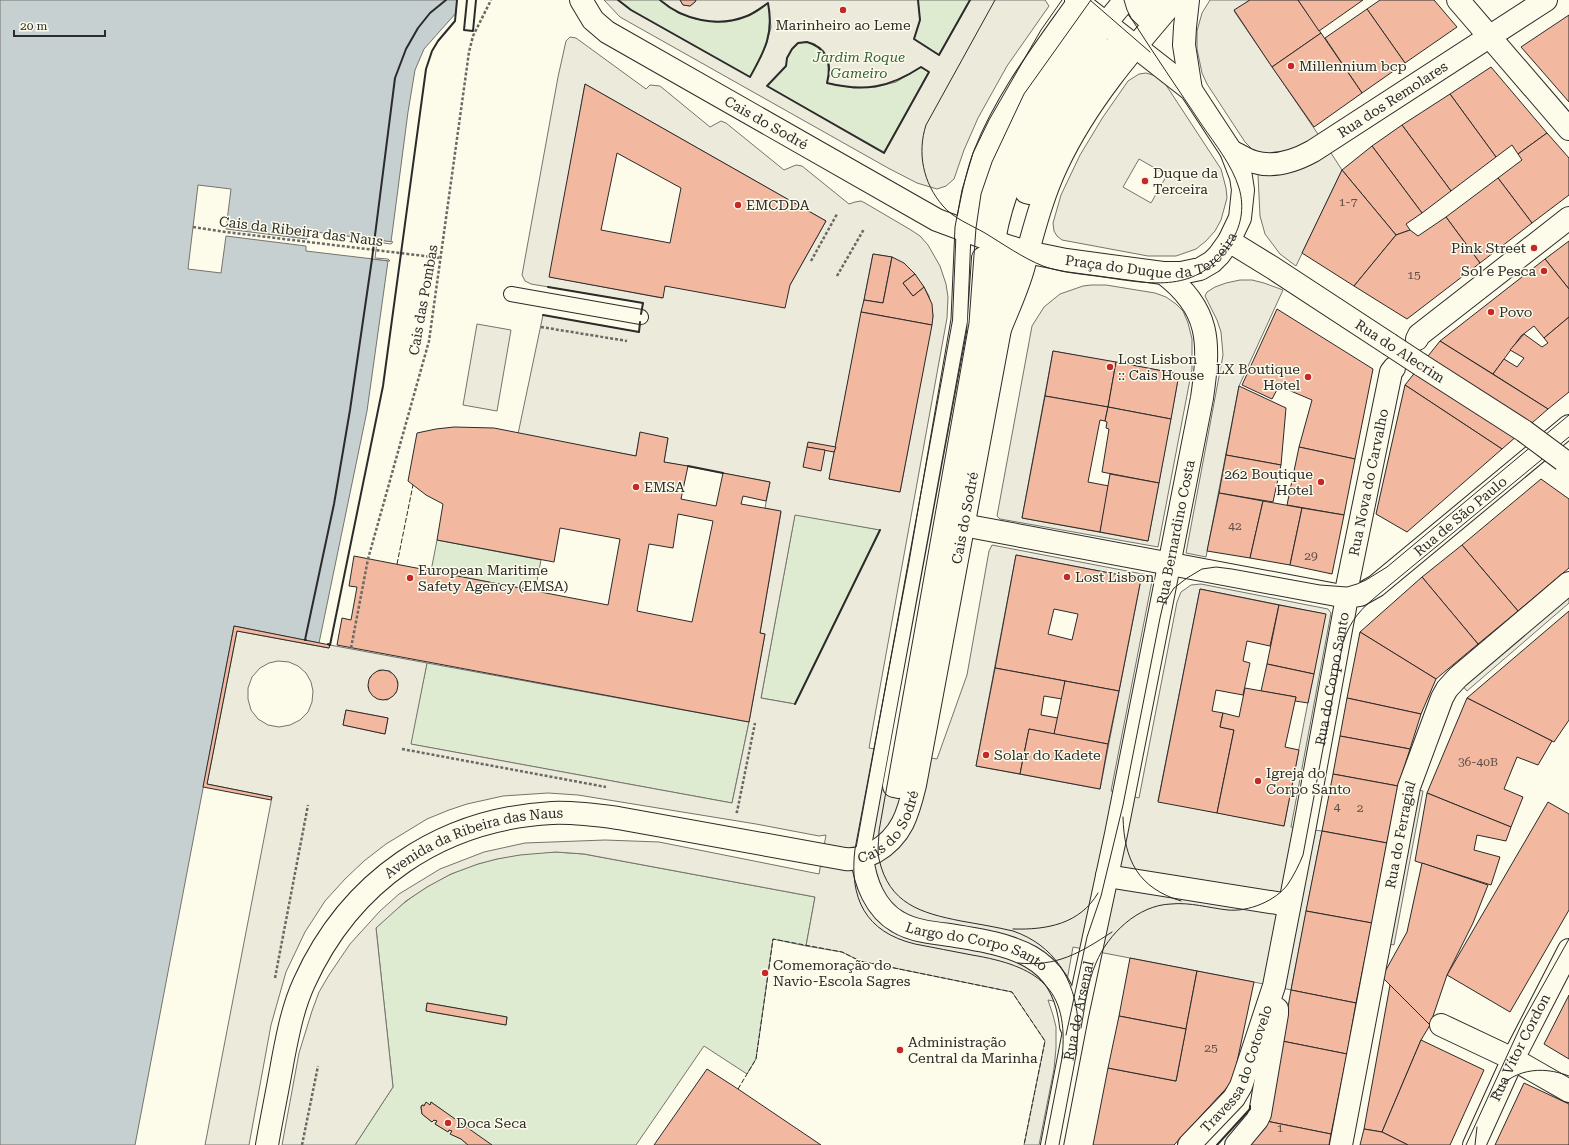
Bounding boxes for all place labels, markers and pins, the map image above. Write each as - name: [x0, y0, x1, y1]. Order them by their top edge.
- marker: Marinheiro ao Leme: [838, 5, 848, 15]
- place label: Marinheiro ao Leme: [775, 17, 911, 33]
- place label: Millennium bcp: [1299, 58, 1407, 74]
- marker: Millennium bcp: [1286, 61, 1296, 71]
- place label: Duque da Terceira: [1153, 165, 1218, 197]
- marker: Duque da Terceira: [1140, 176, 1150, 186]
- place label: EMCDDA: [746, 197, 810, 213]
- marker: EMCDDA: [733, 200, 743, 210]
- place label: Pink Street: [1451, 240, 1526, 256]
- marker: Pink Street: [1529, 243, 1539, 253]
- place label: Sol e Pesca: [1461, 263, 1536, 279]
- marker: Sol e Pesca: [1539, 266, 1549, 276]
- place label: Povo: [1499, 304, 1532, 320]
- marker: Povo: [1486, 307, 1496, 317]
- place label: Lost Lisbon :: Cais House: [1118, 351, 1205, 383]
- place label: LX Boutique Hotel: [1216, 361, 1301, 393]
- marker: Lost Lisbon :: Cais House: [1105, 362, 1115, 372]
- marker: LX Boutique Hotel: [1303, 372, 1313, 382]
- place label: 262 Boutique Hotel: [1224, 466, 1314, 498]
- marker: 262 Boutique Hotel: [1316, 477, 1326, 487]
- place label: EMSA: [644, 479, 685, 495]
- marker: EMSA: [631, 482, 641, 492]
- place label: European Maritime Safety Agency (EMSA): [418, 562, 568, 594]
- place label: Lost Lisbon: [1075, 569, 1154, 585]
- marker: Lost Lisbon: [1062, 572, 1072, 582]
- marker: European Maritime Safety Agency (EMSA): [405, 573, 415, 583]
- place label: Solar do Kadete: [994, 747, 1101, 763]
- marker: Solar do Kadete: [981, 750, 991, 760]
- place label: Igreja do Corpo Santo: [1266, 765, 1351, 797]
- marker: Igreja do Corpo Santo: [1253, 776, 1263, 786]
- place label: Comemoração do Navio-Escola Sagres: [773, 957, 911, 989]
- marker: Comemoração do Navio-Escola Sagres: [760, 968, 770, 978]
- place label: Administração Central da Marinha: [908, 1034, 1038, 1066]
- marker: Administração Central da Marinha: [895, 1045, 905, 1055]
- place label: Doca Seca: [456, 1115, 527, 1131]
- marker: Doca Seca: [443, 1118, 453, 1128]

